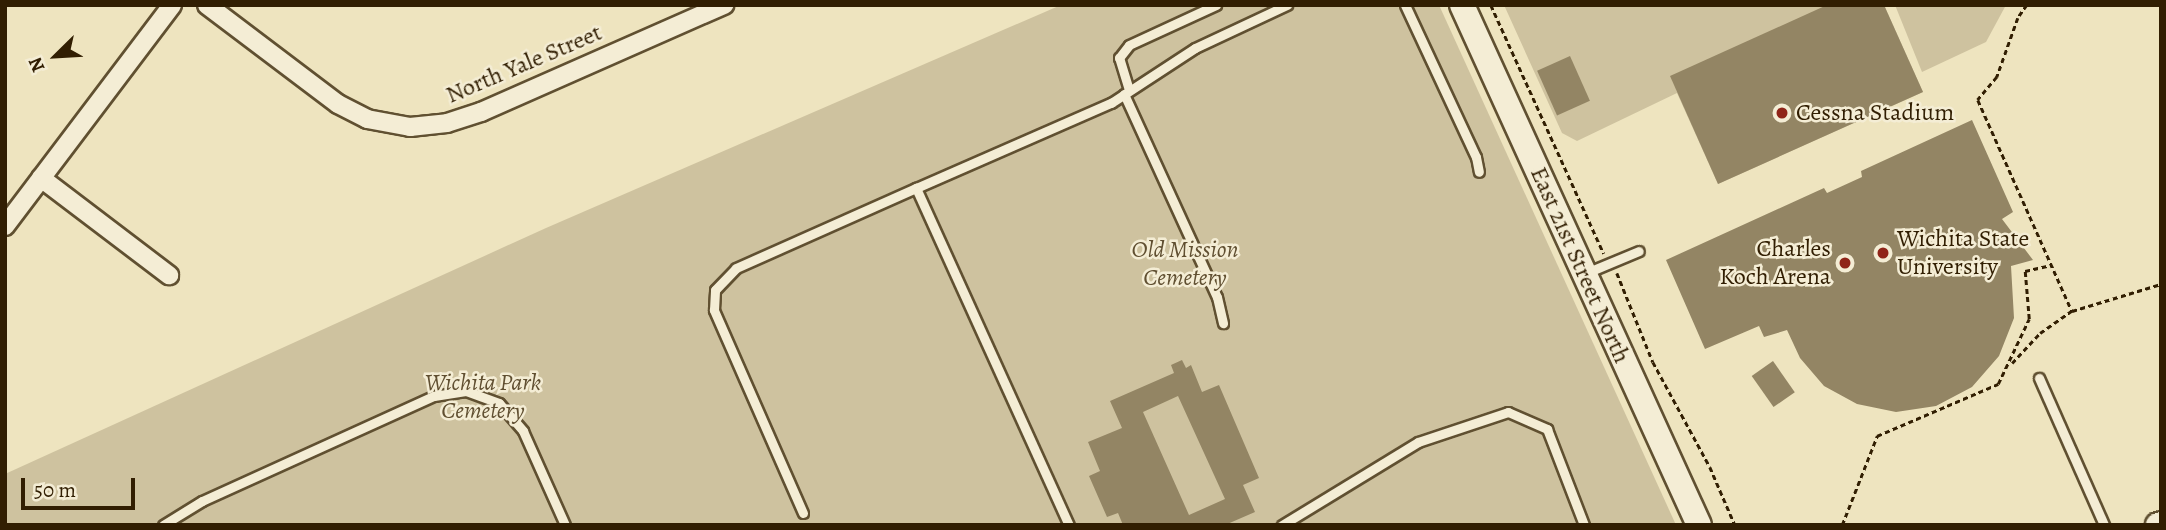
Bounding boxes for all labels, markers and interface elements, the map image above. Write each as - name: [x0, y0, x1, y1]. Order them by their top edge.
- street label: North Yale Street: [442, 18, 606, 110]
- north arrow: [21, 21, 91, 91]
- text: N: [22, 53, 52, 76]
- place label: Cessna Stadium: [1796, 99, 1954, 127]
- marker: Cessna Stadium: [1774, 105, 1790, 121]
- street label: East 21st Street North: [1524, 163, 1636, 367]
- place label: Wichita State University: [1897, 225, 2029, 281]
- place label: Charles Koch Arena: [1719, 235, 1831, 291]
- park label: Old Mission Cemetery: [1132, 236, 1238, 292]
- marker: Wichita State University: [1875, 245, 1891, 261]
- marker: Charles Koch Arena: [1837, 255, 1853, 271]
- park label: Wichita Park Cemetery: [425, 369, 541, 425]
- scale bar: [24, 463, 138, 507]
- text: 50 m: [34, 476, 76, 504]

